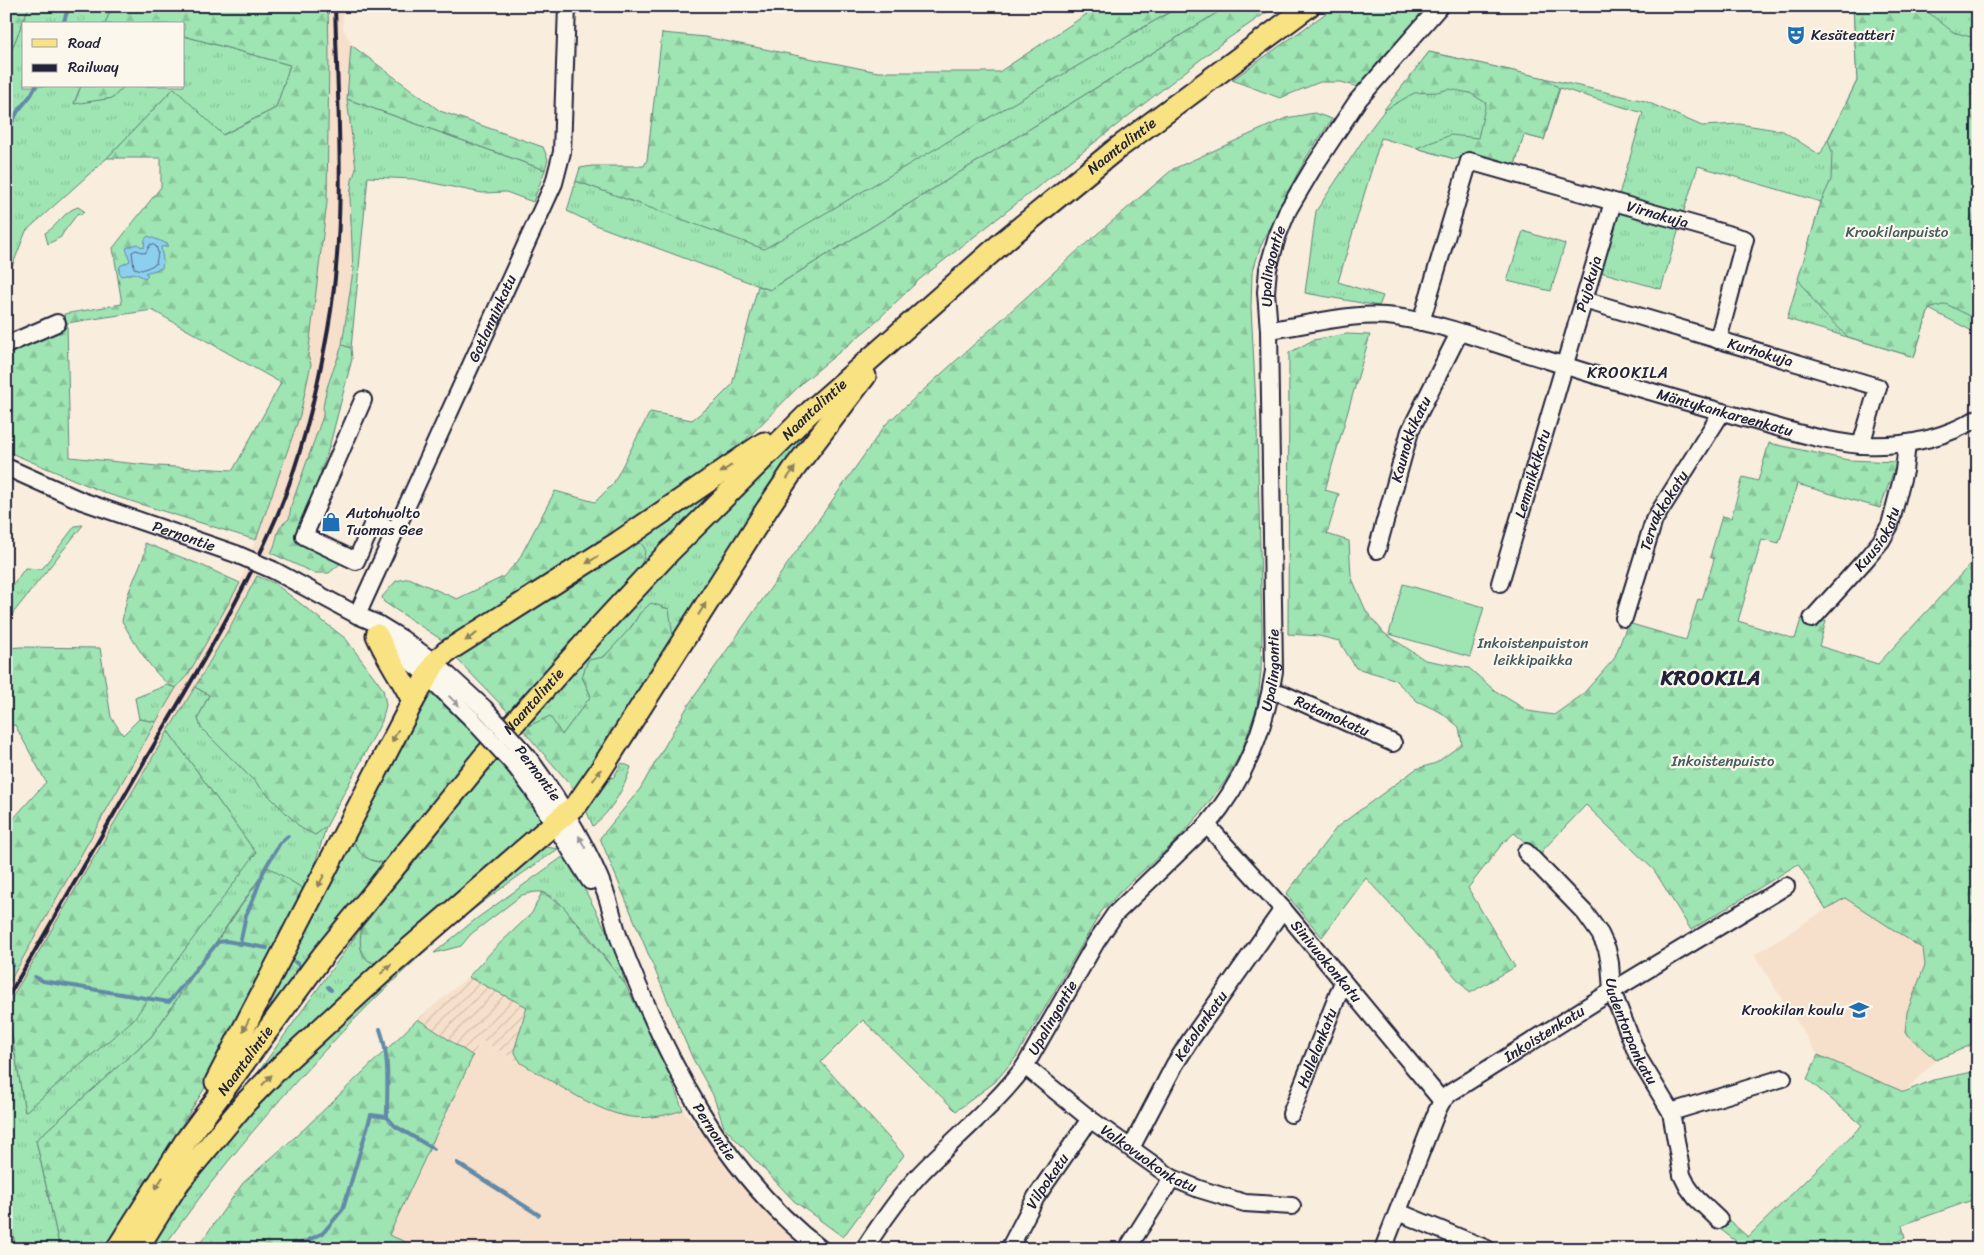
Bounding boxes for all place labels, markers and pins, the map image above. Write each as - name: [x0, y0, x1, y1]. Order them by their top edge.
- place label: Kesäteatteri: [1811, 22, 1895, 48]
- theatre icon: Kesäteatteri: [1785, 24, 1807, 46]
- place label: Autohuolto Tuomas Gee: [345, 500, 424, 543]
- shop icon: Autohuolto Tuomas Gee: [320, 511, 342, 533]
- place label: Krookilan koulu: [1742, 997, 1844, 1023]
- school or university icon: Krookilan koulu: [1848, 999, 1870, 1021]

